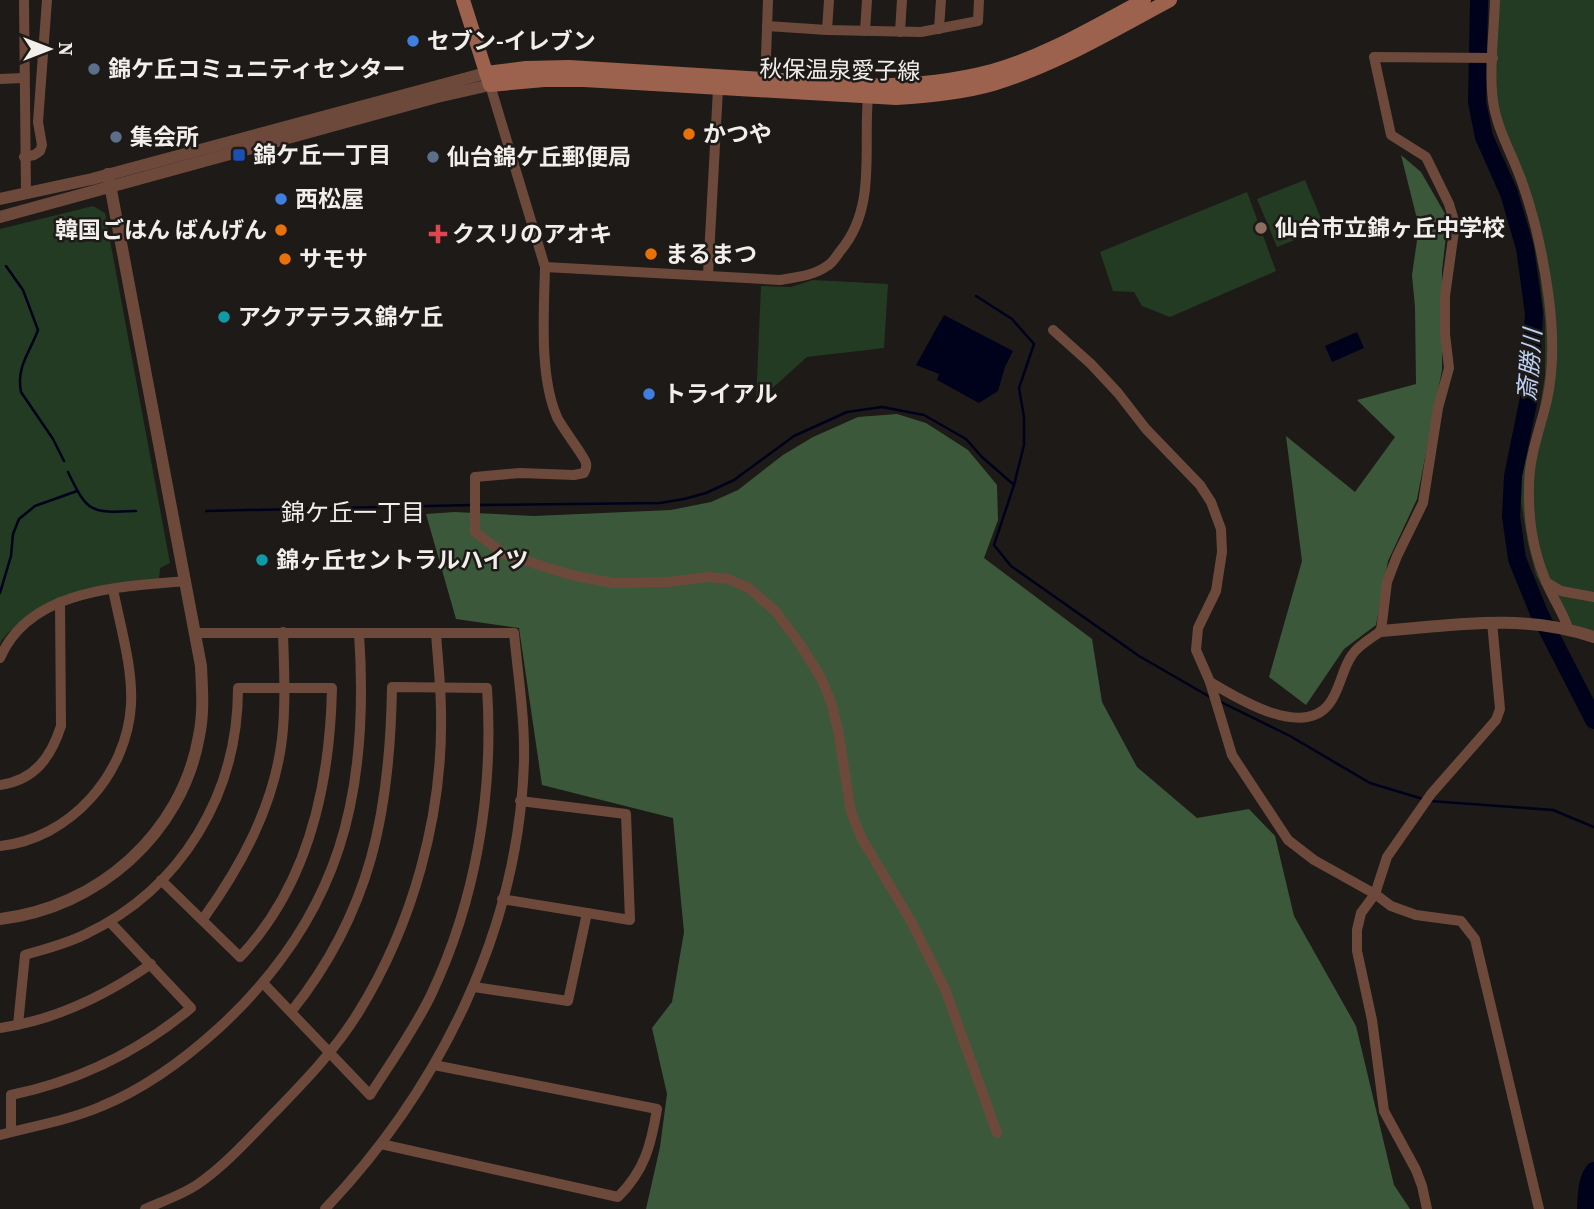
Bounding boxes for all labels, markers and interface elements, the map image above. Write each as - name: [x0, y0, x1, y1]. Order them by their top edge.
- north arrow: [14, 14, 84, 84]
- place label: セブン-イレブン: [427, 25, 596, 57]
- marker: セブン-イレブン: [405, 33, 421, 49]
- text: N: [53, 42, 79, 56]
- place label: 錦ケ丘コミュニティセンター: [108, 53, 406, 85]
- street label: 秋保温泉愛子線: [759, 53, 921, 87]
- marker: 錦ケ丘コミュニティセンター: [86, 61, 102, 77]
- place label: かつや: [703, 118, 772, 150]
- place label: 集会所: [130, 121, 199, 153]
- marker: かつや: [681, 126, 697, 142]
- marker: 集会所: [108, 129, 124, 145]
- place label: 錦ケ丘一丁目: [253, 139, 391, 171]
- place label: 仙台錦ケ丘郵便局: [447, 141, 631, 173]
- marker: 錦ケ丘一丁目: [231, 147, 247, 163]
- marker: 仙台錦ケ丘郵便局: [425, 149, 441, 165]
- place label: 西松屋: [295, 183, 364, 215]
- marker: 西松屋: [273, 191, 289, 207]
- place label: 仙台市立錦ヶ丘中学校: [1275, 212, 1505, 244]
- place label: 韓国ごはん ばんげん: [55, 214, 267, 246]
- place label: クスリのアオキ: [452, 218, 612, 250]
- marker: 仙台市立錦ヶ丘中学校: [1253, 220, 1269, 236]
- marker: 韓国ごはん ばんげん: [273, 222, 289, 238]
- marker: クスリのアオキ: [430, 226, 446, 242]
- place label: まるまつ: [665, 238, 757, 270]
- place label: サモサ: [299, 243, 368, 275]
- marker: まるまつ: [643, 246, 659, 262]
- marker: サモサ: [277, 251, 293, 267]
- place label: アクアテラス錦ケ丘: [238, 301, 443, 333]
- marker: アクアテラス錦ケ丘: [216, 309, 232, 325]
- water label: 斎勝川: [1510, 325, 1549, 402]
- place label: トライアル: [663, 378, 778, 410]
- marker: トライアル: [641, 386, 657, 402]
- district label: 錦ケ丘一丁目: [281, 496, 425, 529]
- place label: 錦ヶ丘セントラルハイツ: [276, 544, 529, 576]
- marker: 錦ヶ丘セントラルハイツ: [254, 552, 270, 568]

